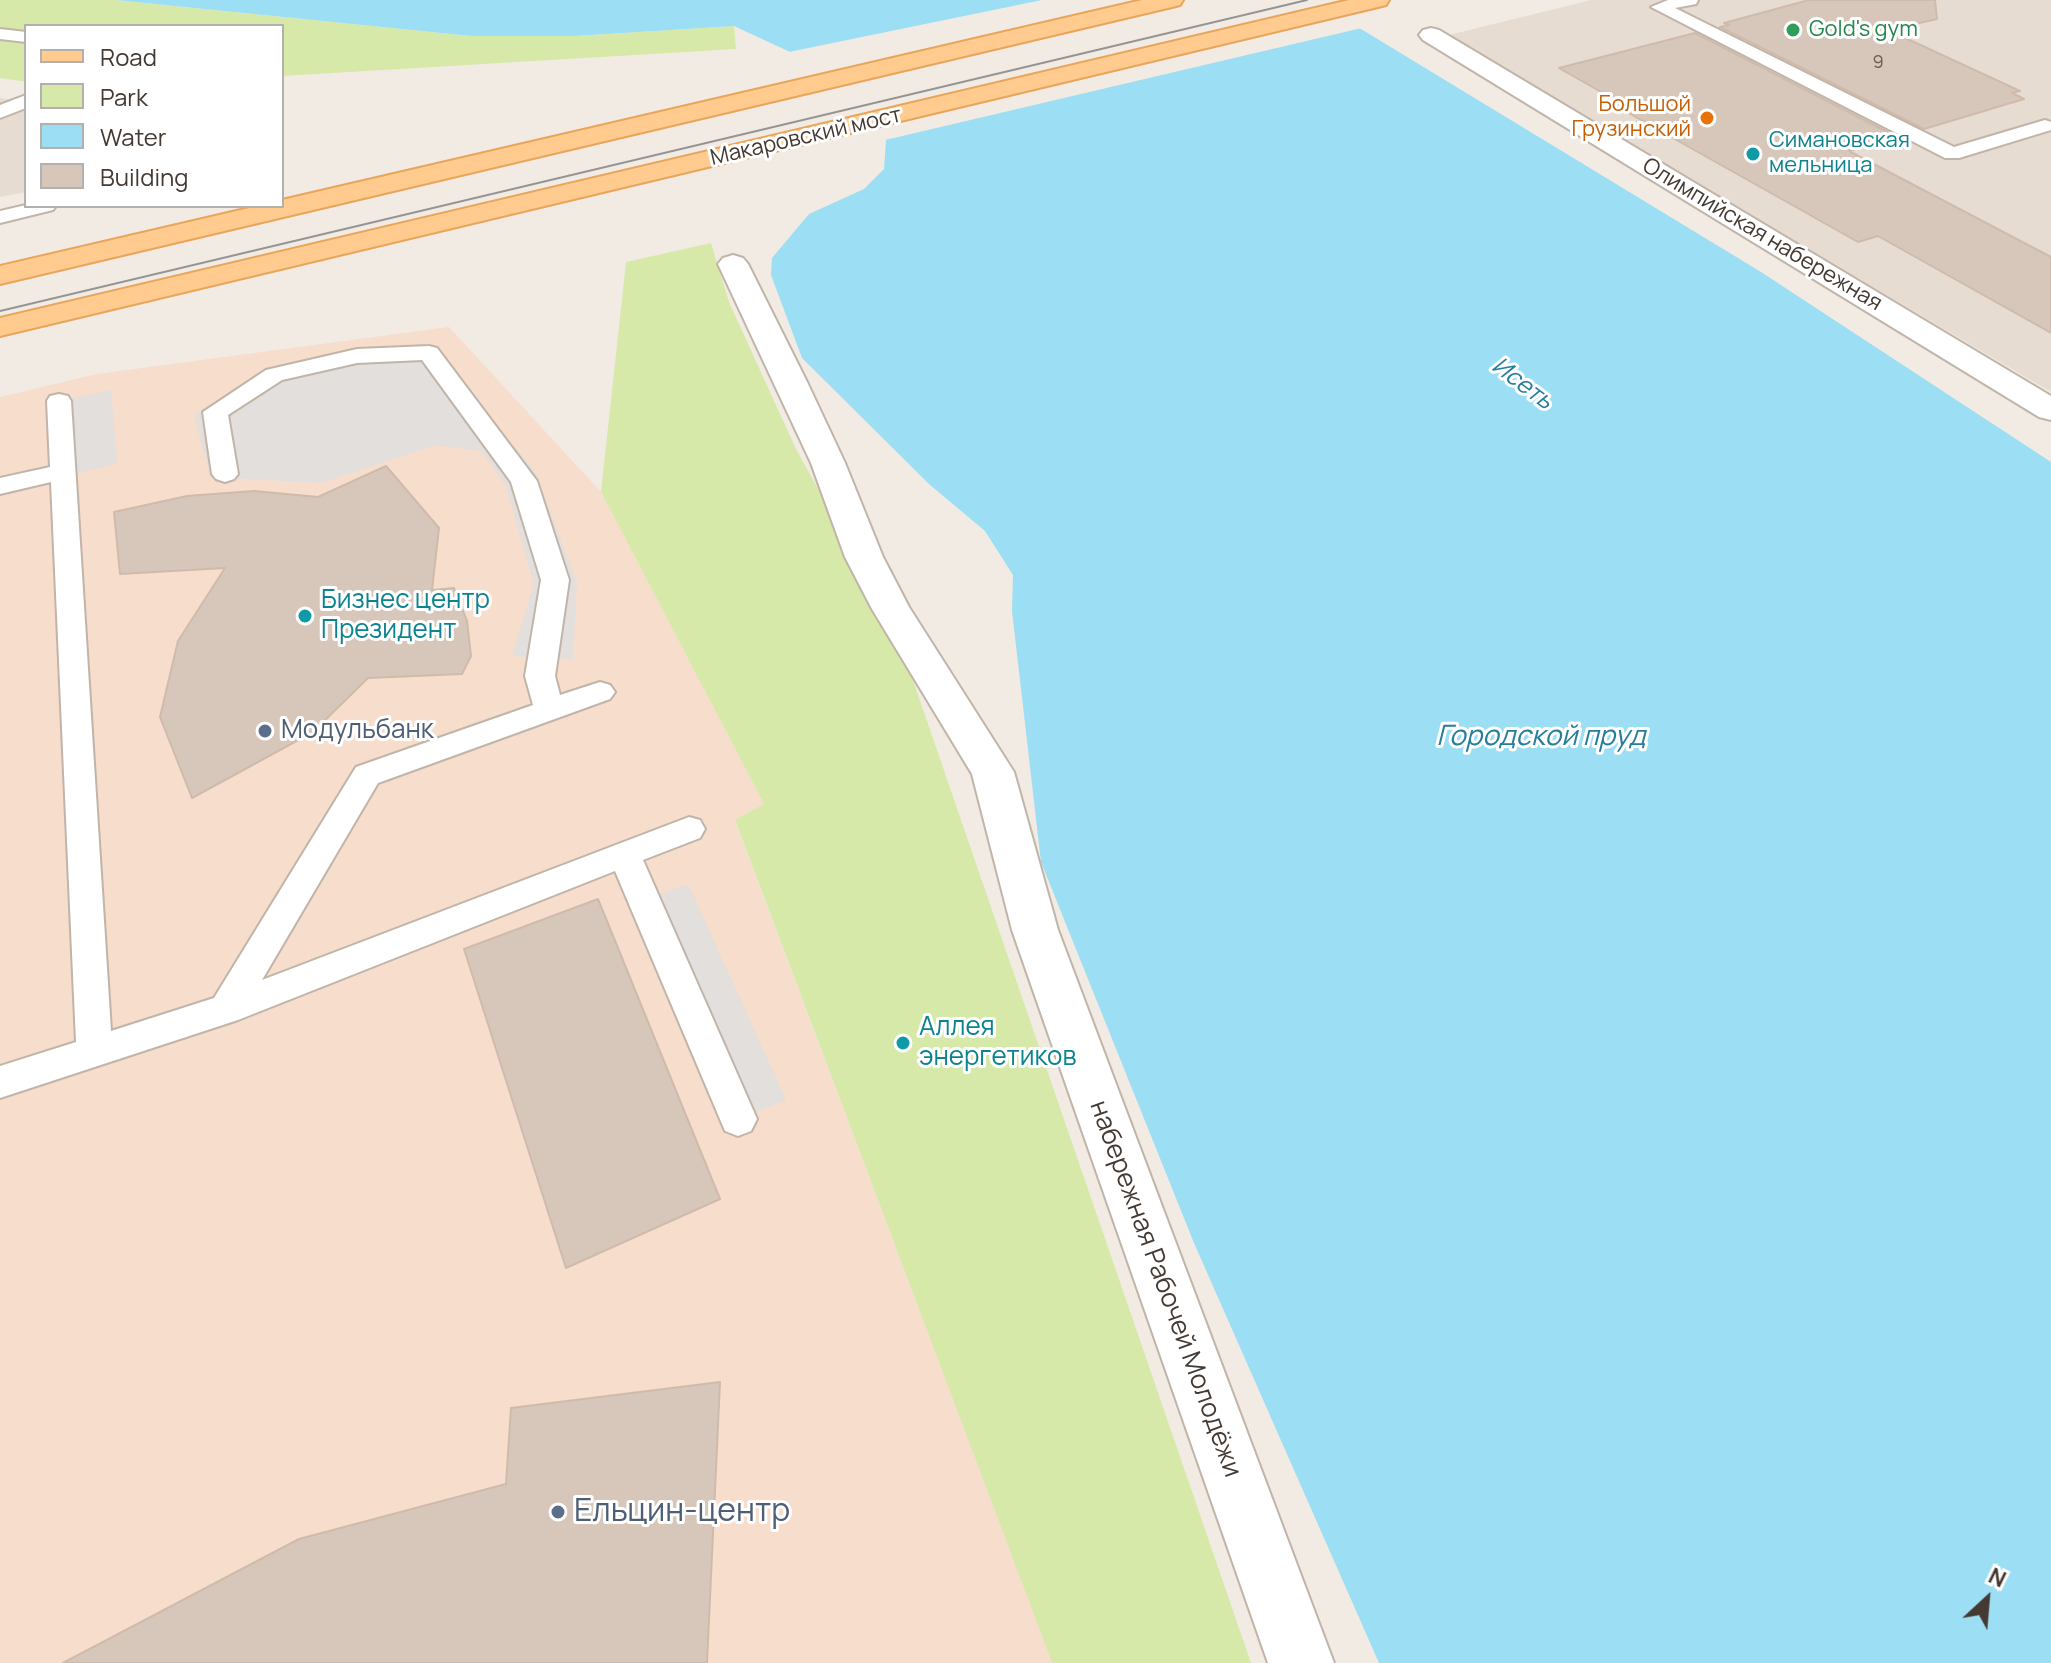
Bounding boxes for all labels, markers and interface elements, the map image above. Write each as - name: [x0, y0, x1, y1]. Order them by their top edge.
- place label: Gold's gym: [1809, 17, 1918, 43]
- marker: Gold's gym: [1784, 21, 1802, 39]
- legend: [24, 24, 284, 208]
- text: Road: [100, 40, 157, 73]
- house number: 9: [1872, 52, 1884, 74]
- text: Park: [100, 80, 148, 113]
- place label: Большой Грузинский: [1571, 92, 1691, 144]
- street label: Макаровский мост: [708, 102, 904, 172]
- marker: Большой Грузинский: [1698, 109, 1716, 127]
- text: Water: [100, 120, 167, 153]
- place label: Симановская мельница: [1769, 128, 1910, 180]
- marker: Симановская мельница: [1744, 145, 1762, 163]
- street label: Олимпийская набережная: [1637, 153, 1887, 317]
- text: Building: [100, 160, 188, 193]
- water label: Исеть: [1486, 352, 1558, 416]
- place label: Бизнес центр Президент: [321, 585, 490, 646]
- marker: Бизнес центр Президент: [296, 607, 314, 625]
- place label: Модульбанк: [281, 715, 434, 747]
- water label: Городской пруд: [1436, 720, 1646, 754]
- marker: Модульбанк: [256, 722, 274, 740]
- place label: Аллея энергетиков: [919, 1012, 1076, 1074]
- marker: Аллея энергетиков: [894, 1034, 912, 1052]
- street label: набережная Рабочей Молодёжи: [1082, 1096, 1248, 1482]
- place label: Ельцин-центр: [574, 1493, 790, 1531]
- marker: Ельцин-центр: [549, 1503, 567, 1521]
- north arrow: [1947, 1559, 2027, 1639]
- text: N: [1984, 1560, 2011, 1594]

